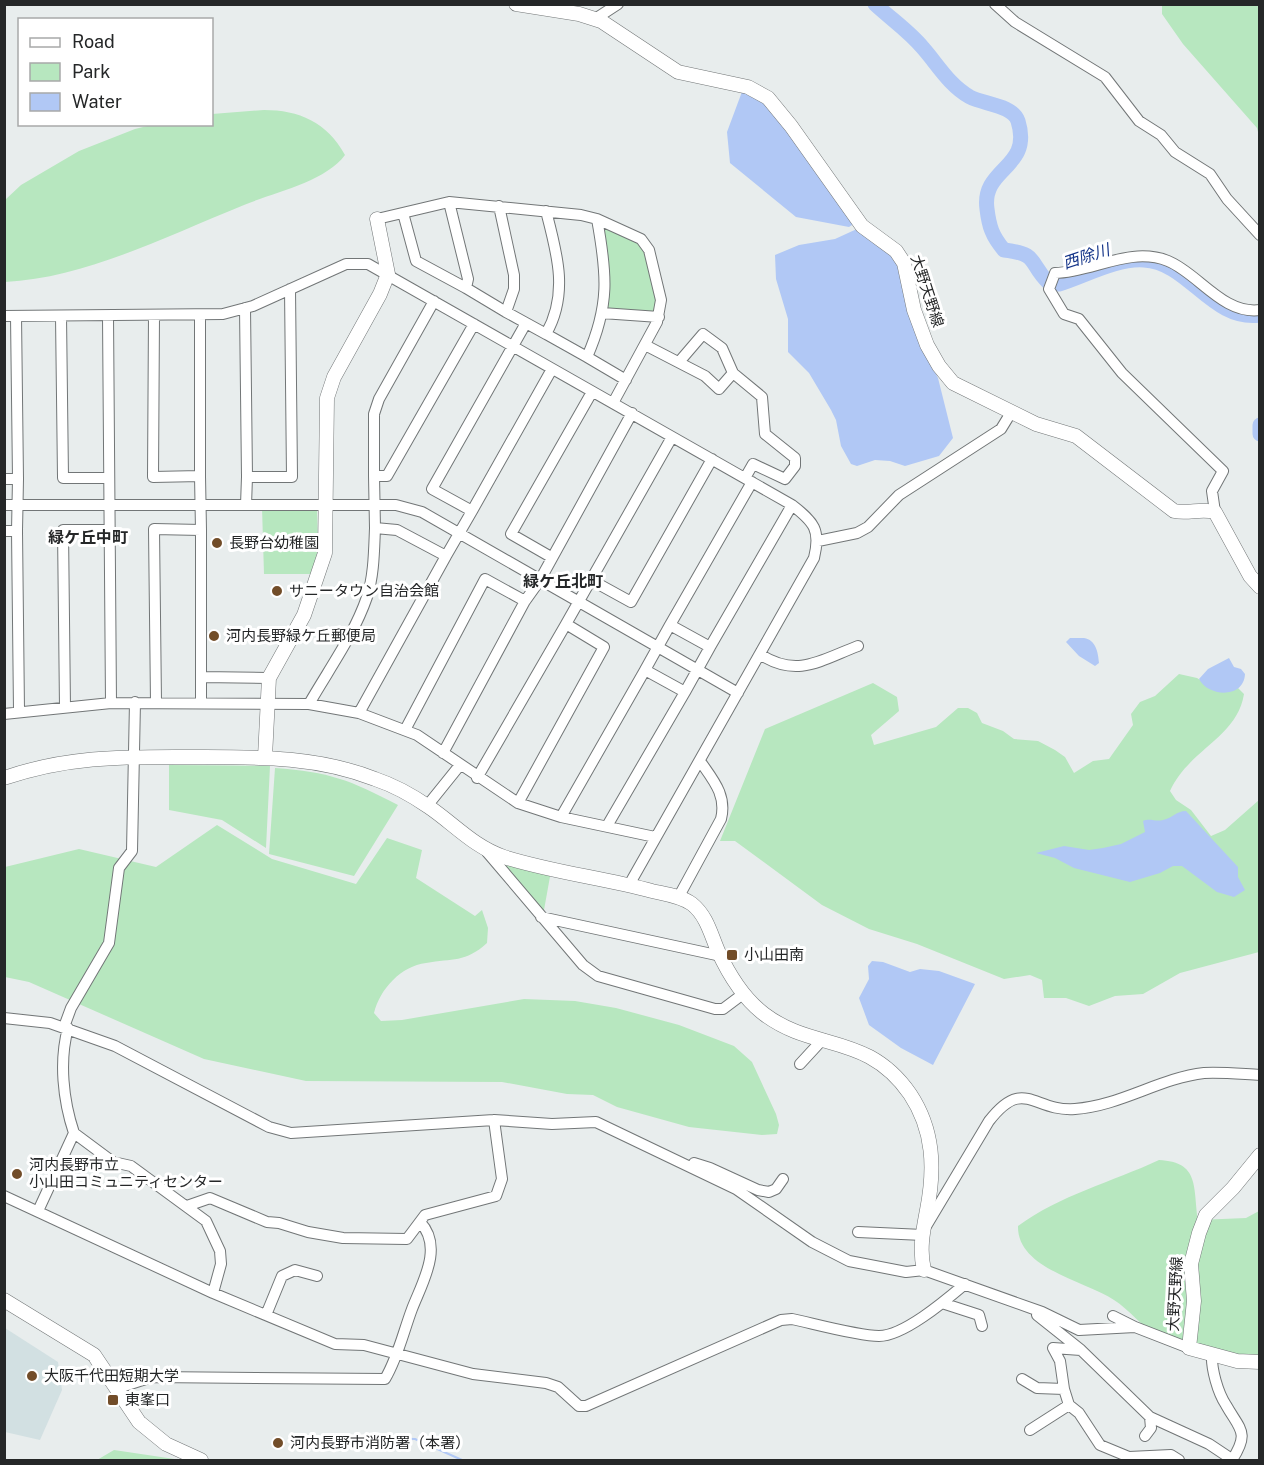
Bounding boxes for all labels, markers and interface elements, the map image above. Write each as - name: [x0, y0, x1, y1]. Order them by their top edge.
- legend: [18, 18, 213, 126]
- text: Road: [72, 31, 115, 52]
- text: Park: [72, 61, 110, 82]
- text: Water: [72, 91, 122, 112]
- water label: 西除川: [1060, 239, 1114, 273]
- street label: 大野天野線: [908, 253, 947, 329]
- district label: 緑ケ丘中町: [48, 528, 128, 547]
- place label: 長野台幼稚園: [229, 534, 319, 551]
- marker: 長野台幼稚園: [210, 536, 224, 550]
- district label: 緑ケ丘北町: [523, 572, 603, 591]
- place label: サニータウン自治会館: [289, 582, 439, 599]
- marker: サニータウン自治会館: [270, 584, 284, 598]
- place label: 河内長野緑ケ丘郵便局: [226, 627, 376, 644]
- marker: 河内長野緑ケ丘郵便局: [207, 629, 221, 643]
- place label: 小山田南: [744, 946, 804, 963]
- marker: 小山田南: [725, 948, 739, 962]
- place label: 河内長野市立 小山田コミュニティセンター: [29, 1156, 223, 1190]
- marker: 河内長野市立 小山田コミュニティセンター: [10, 1167, 24, 1181]
- street label: 大野天野線: [1164, 1256, 1185, 1332]
- place label: 大阪千代田短期大学: [44, 1367, 179, 1384]
- marker: 大阪千代田短期大学: [25, 1369, 39, 1383]
- place label: 東峯口: [125, 1391, 170, 1408]
- marker: 東峯口: [106, 1393, 120, 1407]
- place label: 河内長野市消防署（本署）: [290, 1434, 470, 1451]
- marker: 河内長野市消防署（本署）: [271, 1436, 285, 1450]

